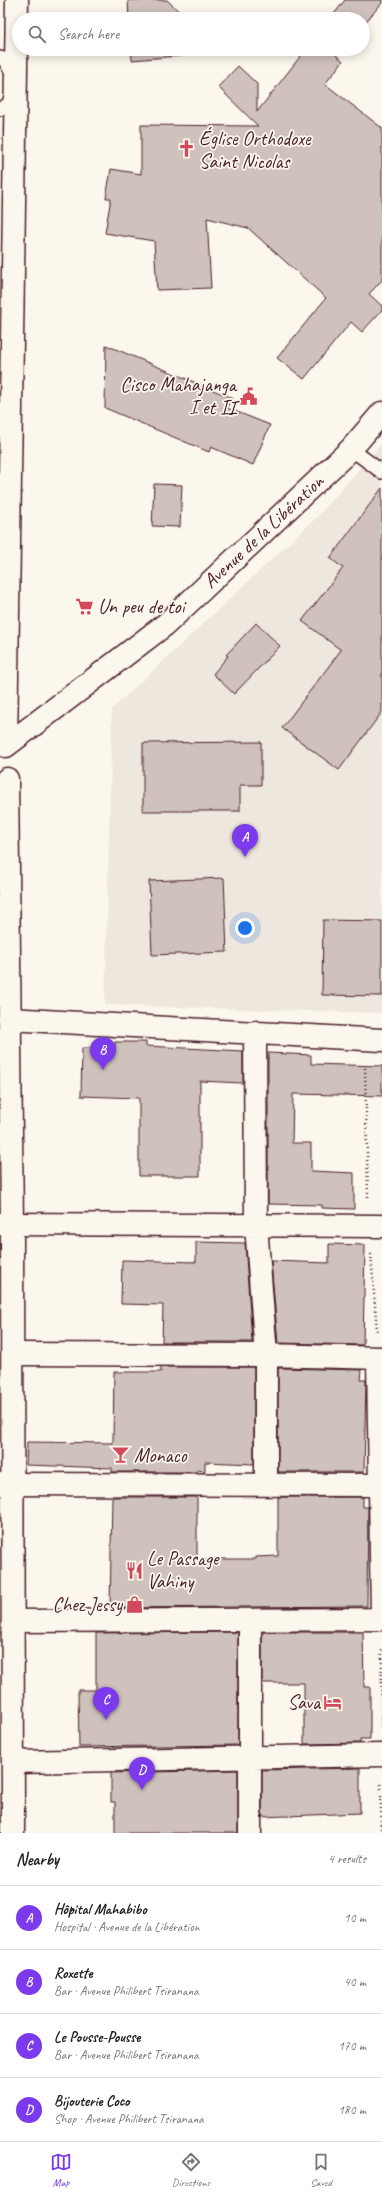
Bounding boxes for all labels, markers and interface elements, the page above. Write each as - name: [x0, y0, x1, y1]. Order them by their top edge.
- search box: [12, 12, 370, 56]
- icon: search: [26, 23, 48, 45]
- text: Search here: [58, 25, 119, 44]
- place label: Église Orthodoxe Saint Nicolas: [199, 126, 312, 174]
- church icon: Église Orthodoxe Saint Nicolas: [176, 139, 196, 159]
- place label: Cisco Mahajanga I et II: [120, 372, 240, 420]
- public building icon: Cisco Mahajanga I et II: [239, 386, 259, 406]
- street label: Avenue de la Libération: [198, 468, 330, 594]
- place label: Un peu de toi: [98, 594, 187, 619]
- supermarket icon: Un peu de toi: [75, 596, 95, 616]
- pin: A: [232, 824, 258, 857]
- your location: [235, 918, 255, 938]
- pin: B: [90, 1037, 116, 1070]
- place label: Monaco: [134, 1443, 187, 1468]
- bar icon: Monaco: [111, 1445, 131, 1465]
- place label: Le Passage Vahiny: [147, 1546, 220, 1594]
- restaurant icon: Le Passage Vahiny: [124, 1560, 144, 1580]
- place label: Chez Jessy: [53, 1592, 123, 1617]
- shop icon: Chez Jessy: [125, 1594, 145, 1614]
- pin: C: [93, 1687, 119, 1720]
- place label: Sava: [288, 1690, 322, 1715]
- hotel icon: Sava: [323, 1692, 343, 1712]
- pin: D: [129, 1757, 155, 1790]
- text: Nearby: [16, 1849, 59, 1870]
- text: 4 results: [328, 1851, 366, 1867]
- text: Hôpital Mahabibo: [54, 1900, 147, 1919]
- text: A: [26, 1910, 32, 1926]
- text: 10 m: [344, 1910, 366, 1926]
- text: Hospital · Avenue de la Libération: [54, 1919, 200, 1935]
- text: Roxette: [54, 1964, 93, 1983]
- text: B: [26, 1974, 32, 1990]
- text: 40 m: [344, 1974, 366, 1990]
- text: Bar · Avenue Philibert Tsiranana: [54, 1983, 199, 1999]
- text: Le Pousse-Pousse: [54, 2028, 140, 2047]
- text: C: [26, 2038, 32, 2054]
- text: 170 m: [338, 2038, 366, 2054]
- text: Bar · Avenue Philibert Tsiranana: [54, 2047, 199, 2063]
- text: Bijouterie Coco: [54, 2092, 130, 2111]
- text: D: [25, 2102, 33, 2118]
- text: 180 m: [338, 2102, 366, 2118]
- text: Shop · Avenue Philibert Tsiranana: [54, 2111, 204, 2127]
- tab: Map: [50, 2151, 72, 2189]
- tab: Directions: [172, 2151, 210, 2189]
- tab: Saved: [310, 2151, 332, 2189]

